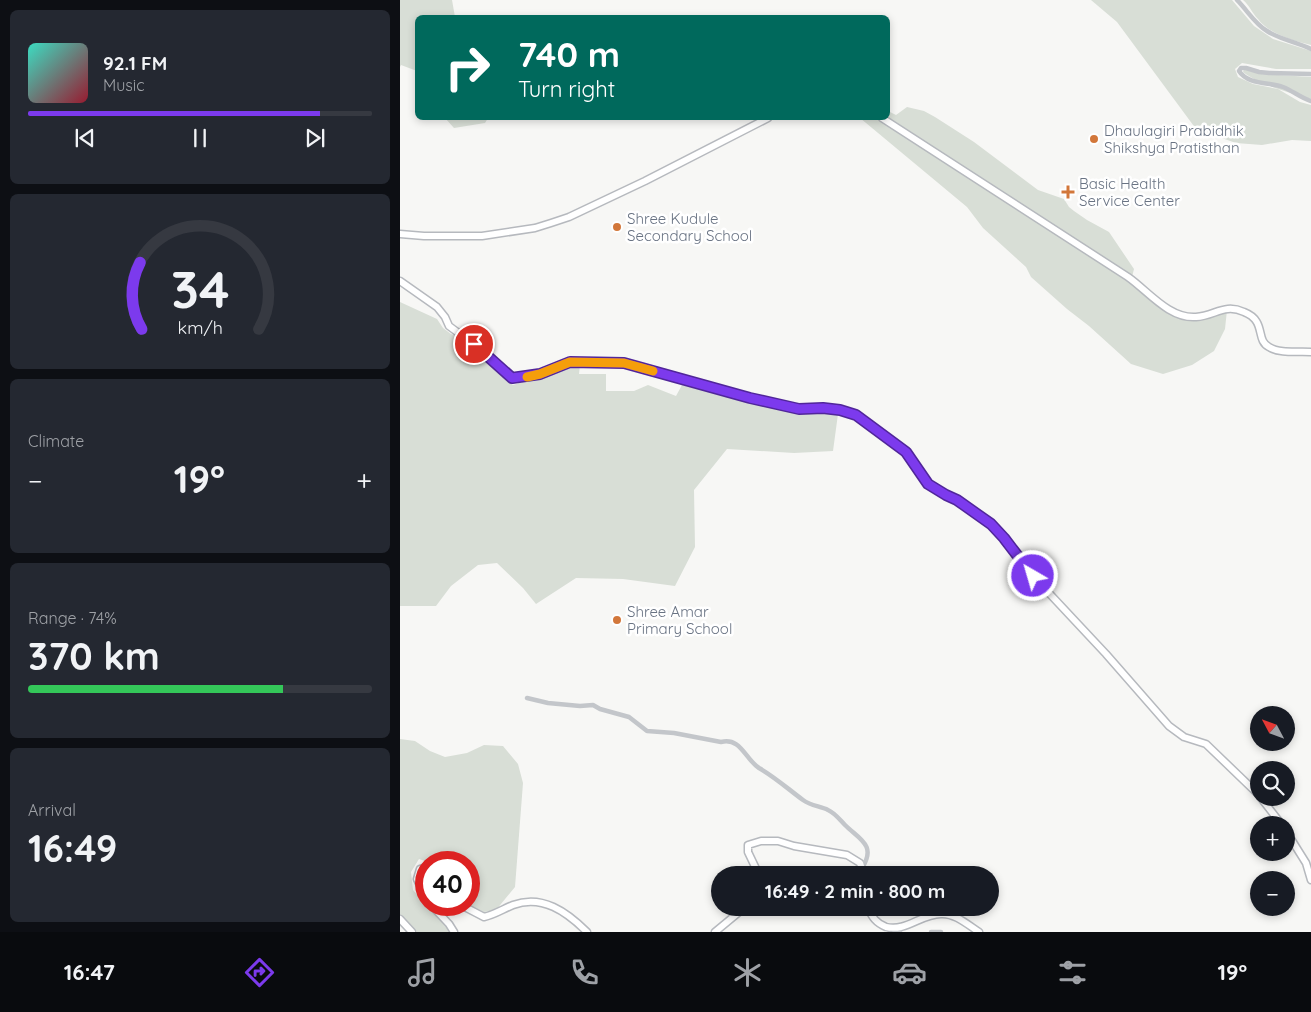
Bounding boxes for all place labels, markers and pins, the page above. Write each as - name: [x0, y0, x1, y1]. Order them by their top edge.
- place label: Dhaulagiri Prabidhik Shikshya Pratisthan: [1104, 121, 1244, 157]
- marker: Dhaulagiri Prabidhik Shikshya Pratisthan: [1088, 133, 1100, 145]
- place label: Basic Health Service Center: [1079, 174, 1180, 210]
- marker: Basic Health Service Center: [1061, 185, 1075, 199]
- place label: Shree Kudule Secondary School: [627, 209, 752, 245]
- marker: Shree Kudule Secondary School: [611, 221, 623, 233]
- pin: [453, 323, 495, 365]
- place label: Shree Amar Primary School: [627, 602, 732, 638]
- marker: Shree Amar Primary School: [611, 614, 623, 626]

